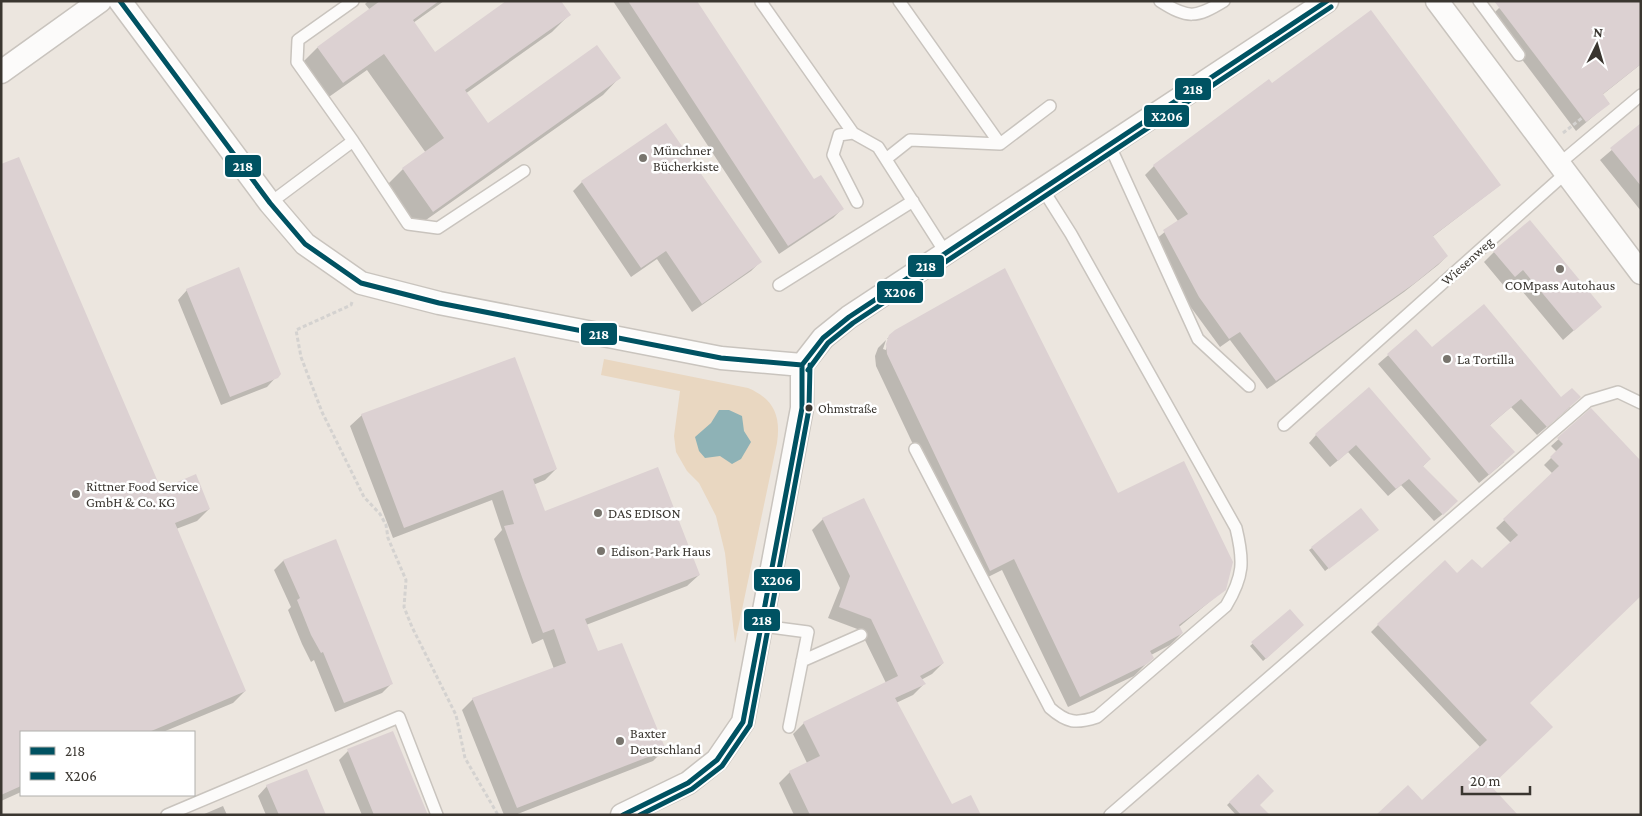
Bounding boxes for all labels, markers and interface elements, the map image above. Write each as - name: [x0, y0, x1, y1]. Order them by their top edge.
- north arrow: [1572, 20, 1622, 70]
- text: N: [1593, 24, 1604, 40]
- line badge: 218: [1174, 77, 1212, 101]
- text: 218: [1183, 81, 1203, 97]
- line badge: X206: [1143, 104, 1190, 128]
- text: X206: [1151, 108, 1183, 124]
- place label: Münchner Bücherkiste: [653, 142, 719, 174]
- marker: Münchner Bücherkiste: [637, 152, 649, 164]
- line badge: 218: [224, 154, 262, 178]
- text: 218: [233, 158, 253, 174]
- street label: Wiesenweg: [1438, 233, 1497, 289]
- line badge: 218: [907, 254, 945, 278]
- text: 218: [916, 258, 936, 274]
- marker: COMpass Autohaus: [1554, 263, 1566, 275]
- place label: COMpass Autohaus: [1505, 277, 1615, 293]
- line badge: X206: [876, 280, 924, 304]
- text: X206: [884, 284, 916, 300]
- line badge: 218: [580, 322, 618, 346]
- text: 218: [589, 326, 609, 342]
- place label: La Tortilla: [1457, 351, 1515, 367]
- marker: La Tortilla: [1441, 353, 1453, 365]
- place label: Ohmstraße: [818, 401, 877, 416]
- marker: Ohmstraße: [804, 403, 814, 413]
- place label: Rittner Food Service GmbH & Co. KG: [86, 478, 198, 510]
- marker: Rittner Food Service GmbH & Co. KG: [70, 488, 82, 500]
- place label: DAS EDISON: [608, 505, 681, 521]
- marker: DAS EDISON: [592, 507, 604, 519]
- place label: Edison-Park Haus: [611, 543, 711, 559]
- marker: Edison-Park Haus: [595, 545, 607, 557]
- line badge: X206: [753, 568, 801, 592]
- text: X206: [761, 572, 793, 588]
- line badge: 218: [743, 608, 781, 632]
- text: 218: [752, 612, 772, 628]
- place label: Baxter Deutschland: [630, 725, 702, 757]
- legend: [20, 731, 195, 796]
- marker: Baxter Deutschland: [614, 735, 626, 747]
- text: 218: [65, 743, 85, 759]
- scale bar: [1462, 764, 1530, 796]
- text: X206: [65, 768, 97, 784]
- text: 20 m: [1470, 773, 1501, 789]

